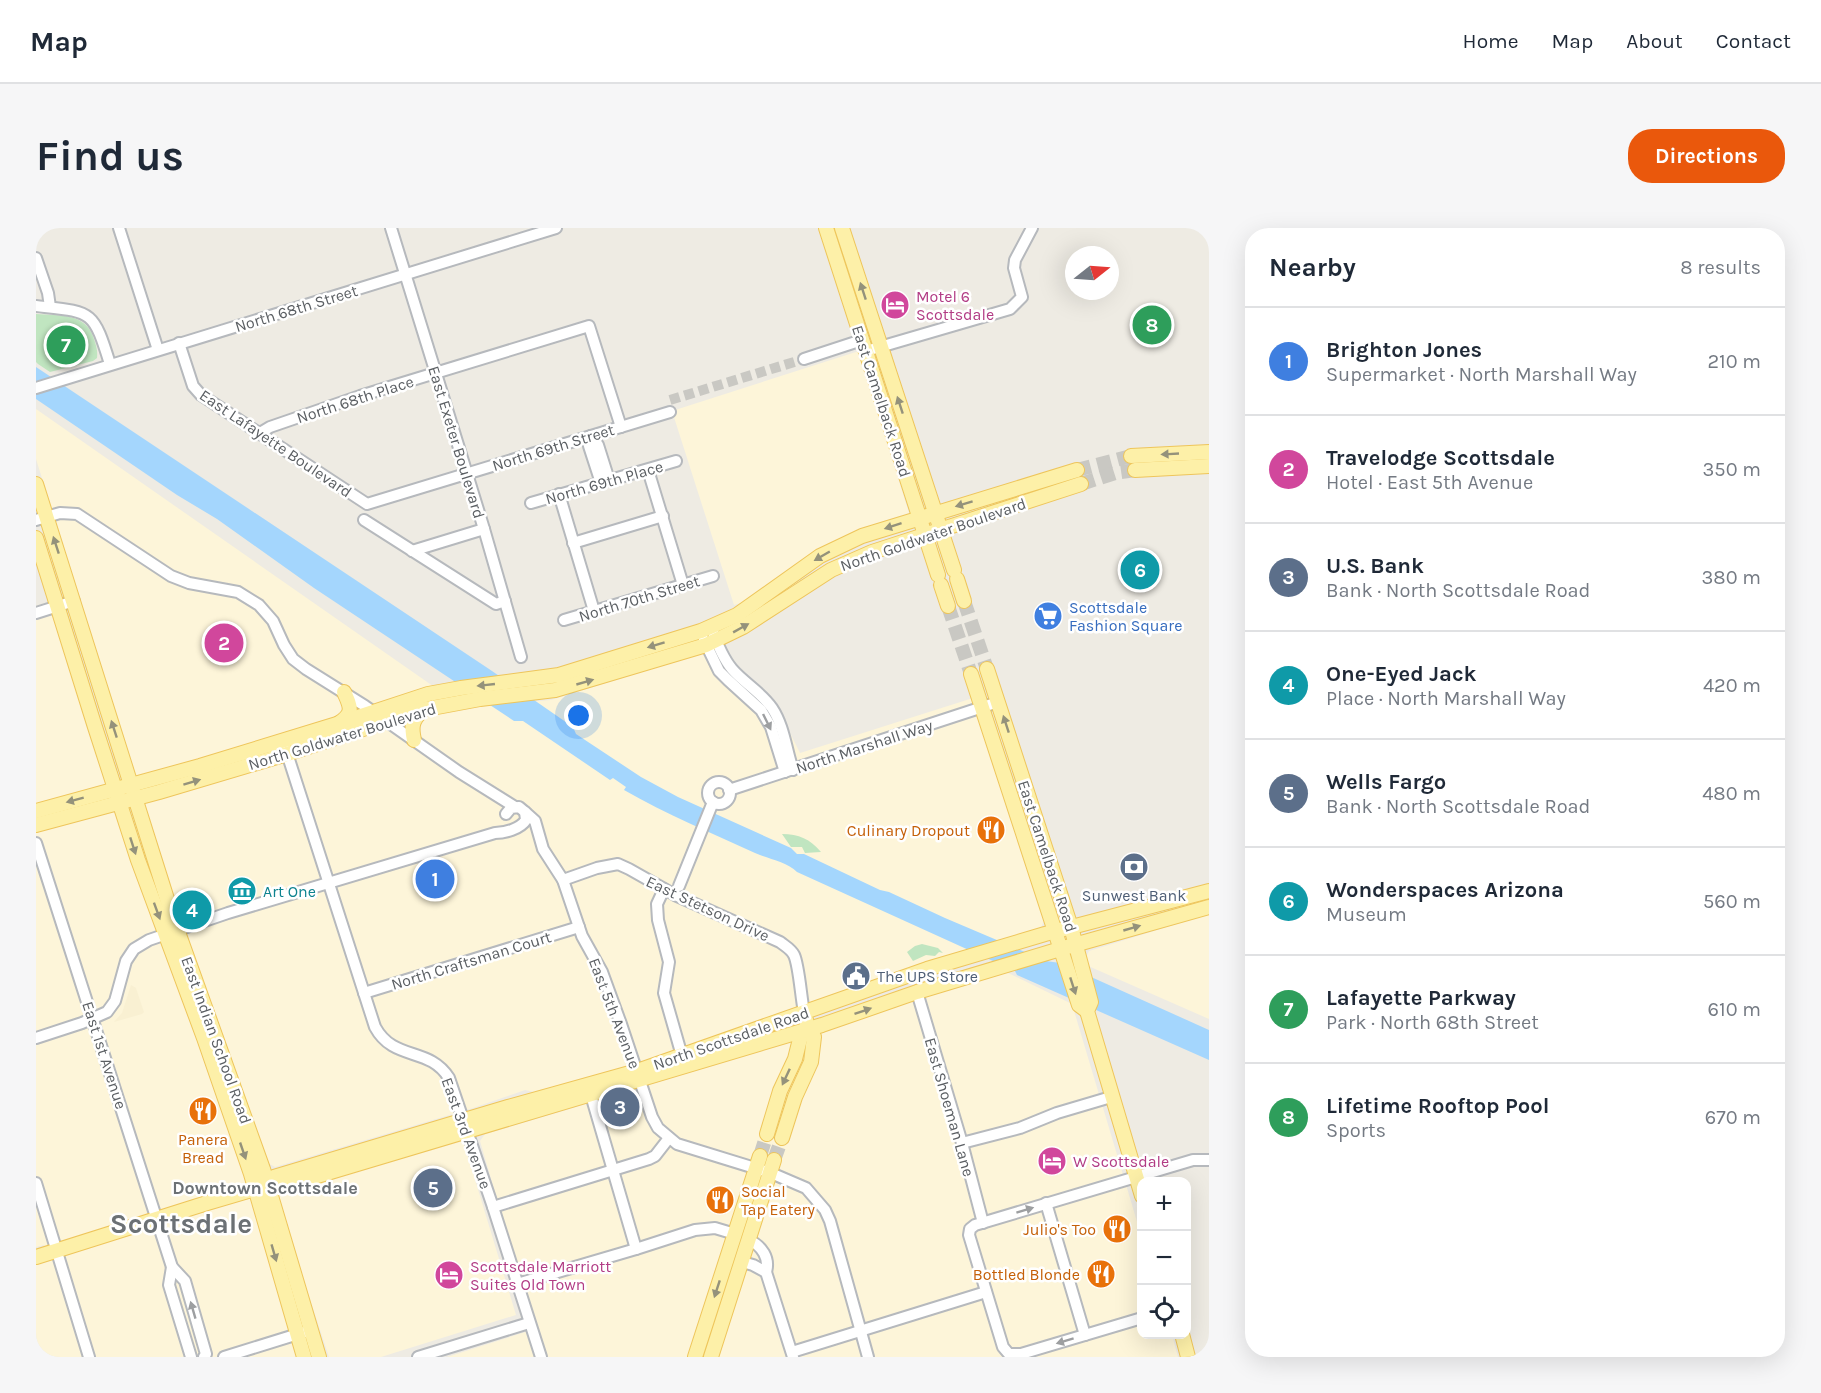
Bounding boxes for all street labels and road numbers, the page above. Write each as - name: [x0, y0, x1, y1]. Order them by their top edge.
- street label: North 68th Street: [232, 281, 360, 336]
- street label: East Camelback Road: [848, 323, 915, 479]
- street label: East Exeter Boulevard: [424, 364, 489, 521]
- street label: North 68th Place: [294, 372, 416, 427]
- street label: East Lafayette Boulevard: [196, 385, 355, 501]
- street label: North 69th Street: [490, 420, 617, 475]
- street label: North 69th Place: [543, 457, 665, 508]
- street label: North Goldwater Boulevard: [838, 494, 1029, 575]
- street label: North 70th Street: [576, 571, 702, 626]
- street label: North Goldwater Boulevard: [246, 699, 438, 774]
- street label: North Marshall Way: [793, 715, 935, 778]
- street label: East Camelback Road: [1014, 778, 1081, 934]
- street label: East Stetson Drive: [643, 872, 772, 945]
- street label: North Craftsman Court: [389, 927, 554, 994]
- street label: East Indian School Road: [177, 954, 256, 1127]
- street label: East 5th Avenue: [585, 955, 644, 1071]
- street label: East 1st Avenue: [78, 999, 131, 1111]
- street label: North Scottsdale Road: [651, 1003, 812, 1074]
- street label: East Shoeman Lane: [921, 1035, 978, 1179]
- street label: East 3rd Avenue: [438, 1075, 496, 1191]

